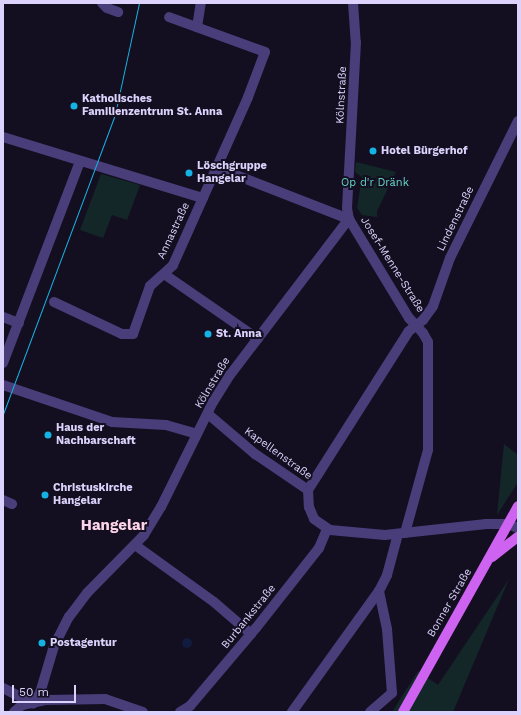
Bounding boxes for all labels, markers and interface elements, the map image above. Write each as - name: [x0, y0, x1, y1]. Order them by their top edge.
- street label: Kölnstraße: [334, 66, 350, 124]
- place label: Katholisches Familienzentrum St. Anna: [82, 93, 223, 119]
- marker: Katholisches Familienzentrum St. Anna: [69, 101, 79, 111]
- place label: Hotel Bürgerhof: [381, 144, 468, 158]
- marker: Hotel Bürgerhof: [368, 146, 378, 156]
- place label: Löschgruppe Hangelar: [197, 160, 267, 186]
- marker: Löschgruppe Hangelar: [184, 168, 194, 178]
- park label: Op d'r Dränk: [341, 176, 409, 190]
- street label: Lindenstraße: [435, 184, 477, 254]
- street label: Annastraße: [155, 200, 193, 262]
- street label: Josef-Menne-Straße: [357, 215, 427, 315]
- place label: St. Anna: [216, 327, 262, 341]
- marker: St. Anna: [203, 329, 213, 339]
- street label: Kölnstraße: [193, 355, 233, 411]
- place label: Haus der Nachbarschaft: [56, 422, 136, 448]
- street label: Kapellenstraße: [242, 425, 314, 483]
- marker: Haus der Nachbarschaft: [43, 430, 53, 440]
- place label: Christuskirche Hangelar: [53, 482, 133, 508]
- marker: Christuskirche Hangelar: [40, 490, 50, 500]
- district label: Hangelar: [81, 517, 147, 535]
- street label: Bonner Straße: [425, 566, 475, 640]
- street label: Burbankstraße: [219, 582, 279, 652]
- place label: Postagentur: [50, 636, 117, 650]
- marker: Postagentur: [37, 638, 47, 648]
- scale bar: [14, 677, 78, 703]
- text: 50 m: [19, 685, 49, 699]

